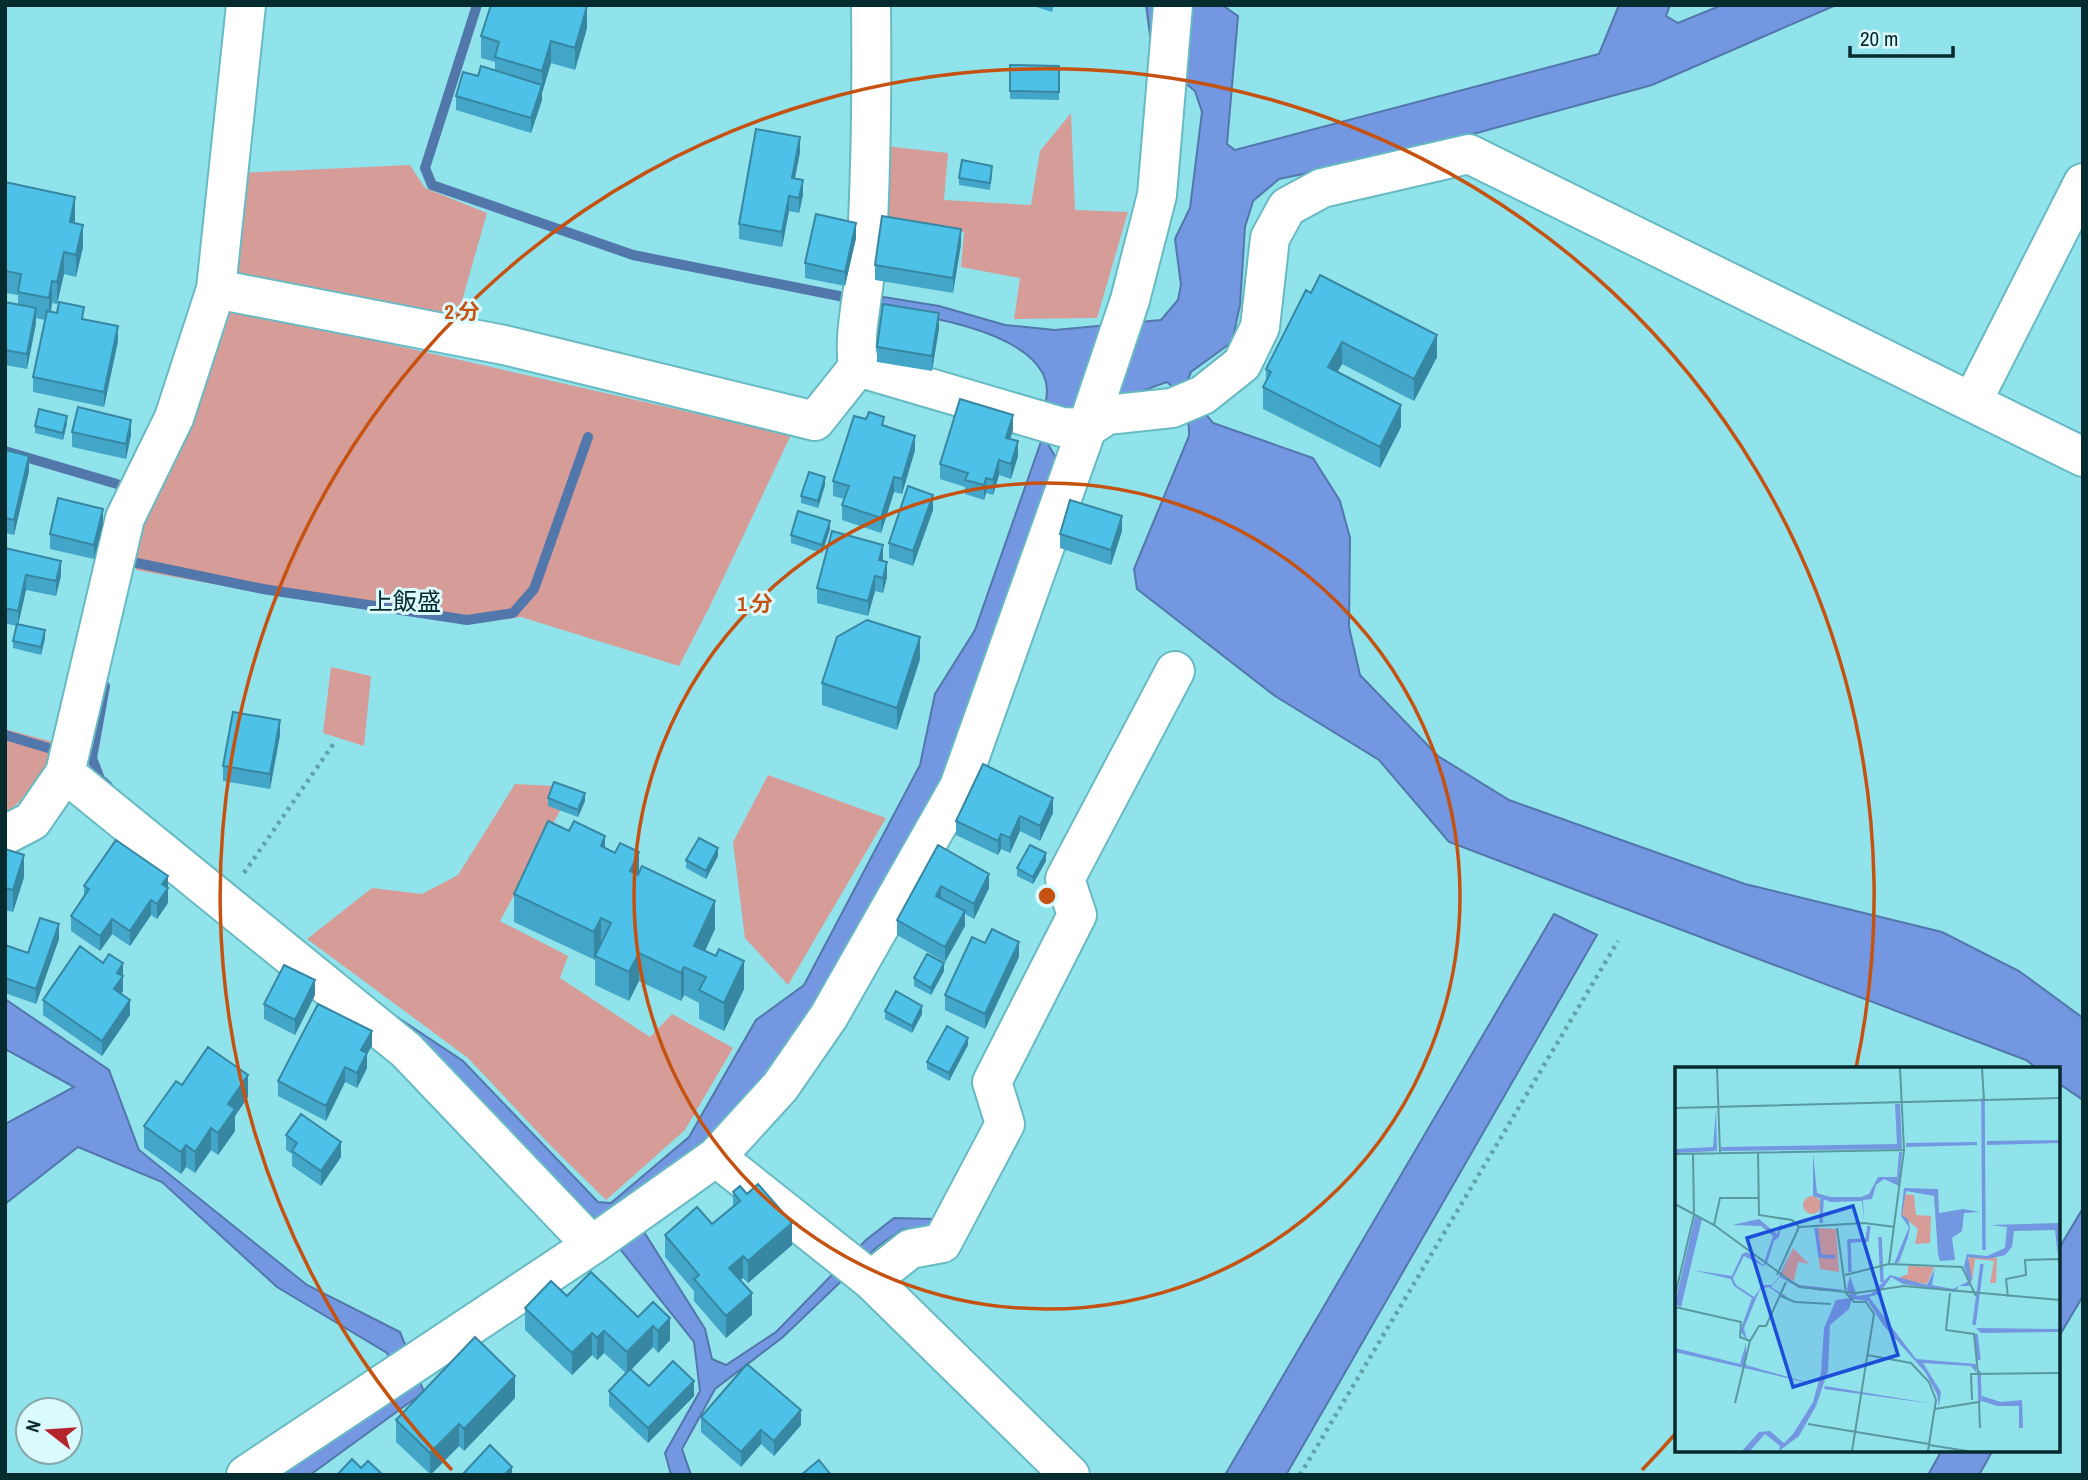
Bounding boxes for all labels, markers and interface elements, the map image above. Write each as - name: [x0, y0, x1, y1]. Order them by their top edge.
- scale bar: [1850, 14, 1953, 58]
- text: 20 m: [1860, 24, 1898, 53]
- text: 2 分: [444, 297, 480, 326]
- district label: 上飯盛: [369, 585, 441, 617]
- text: 1 分: [737, 589, 773, 618]
- centre of rings: [1035, 884, 1059, 908]
- inset map: [1675, 1067, 2060, 1452]
- north arrow: [14, 1396, 84, 1466]
- text: N: [19, 1417, 47, 1435]

